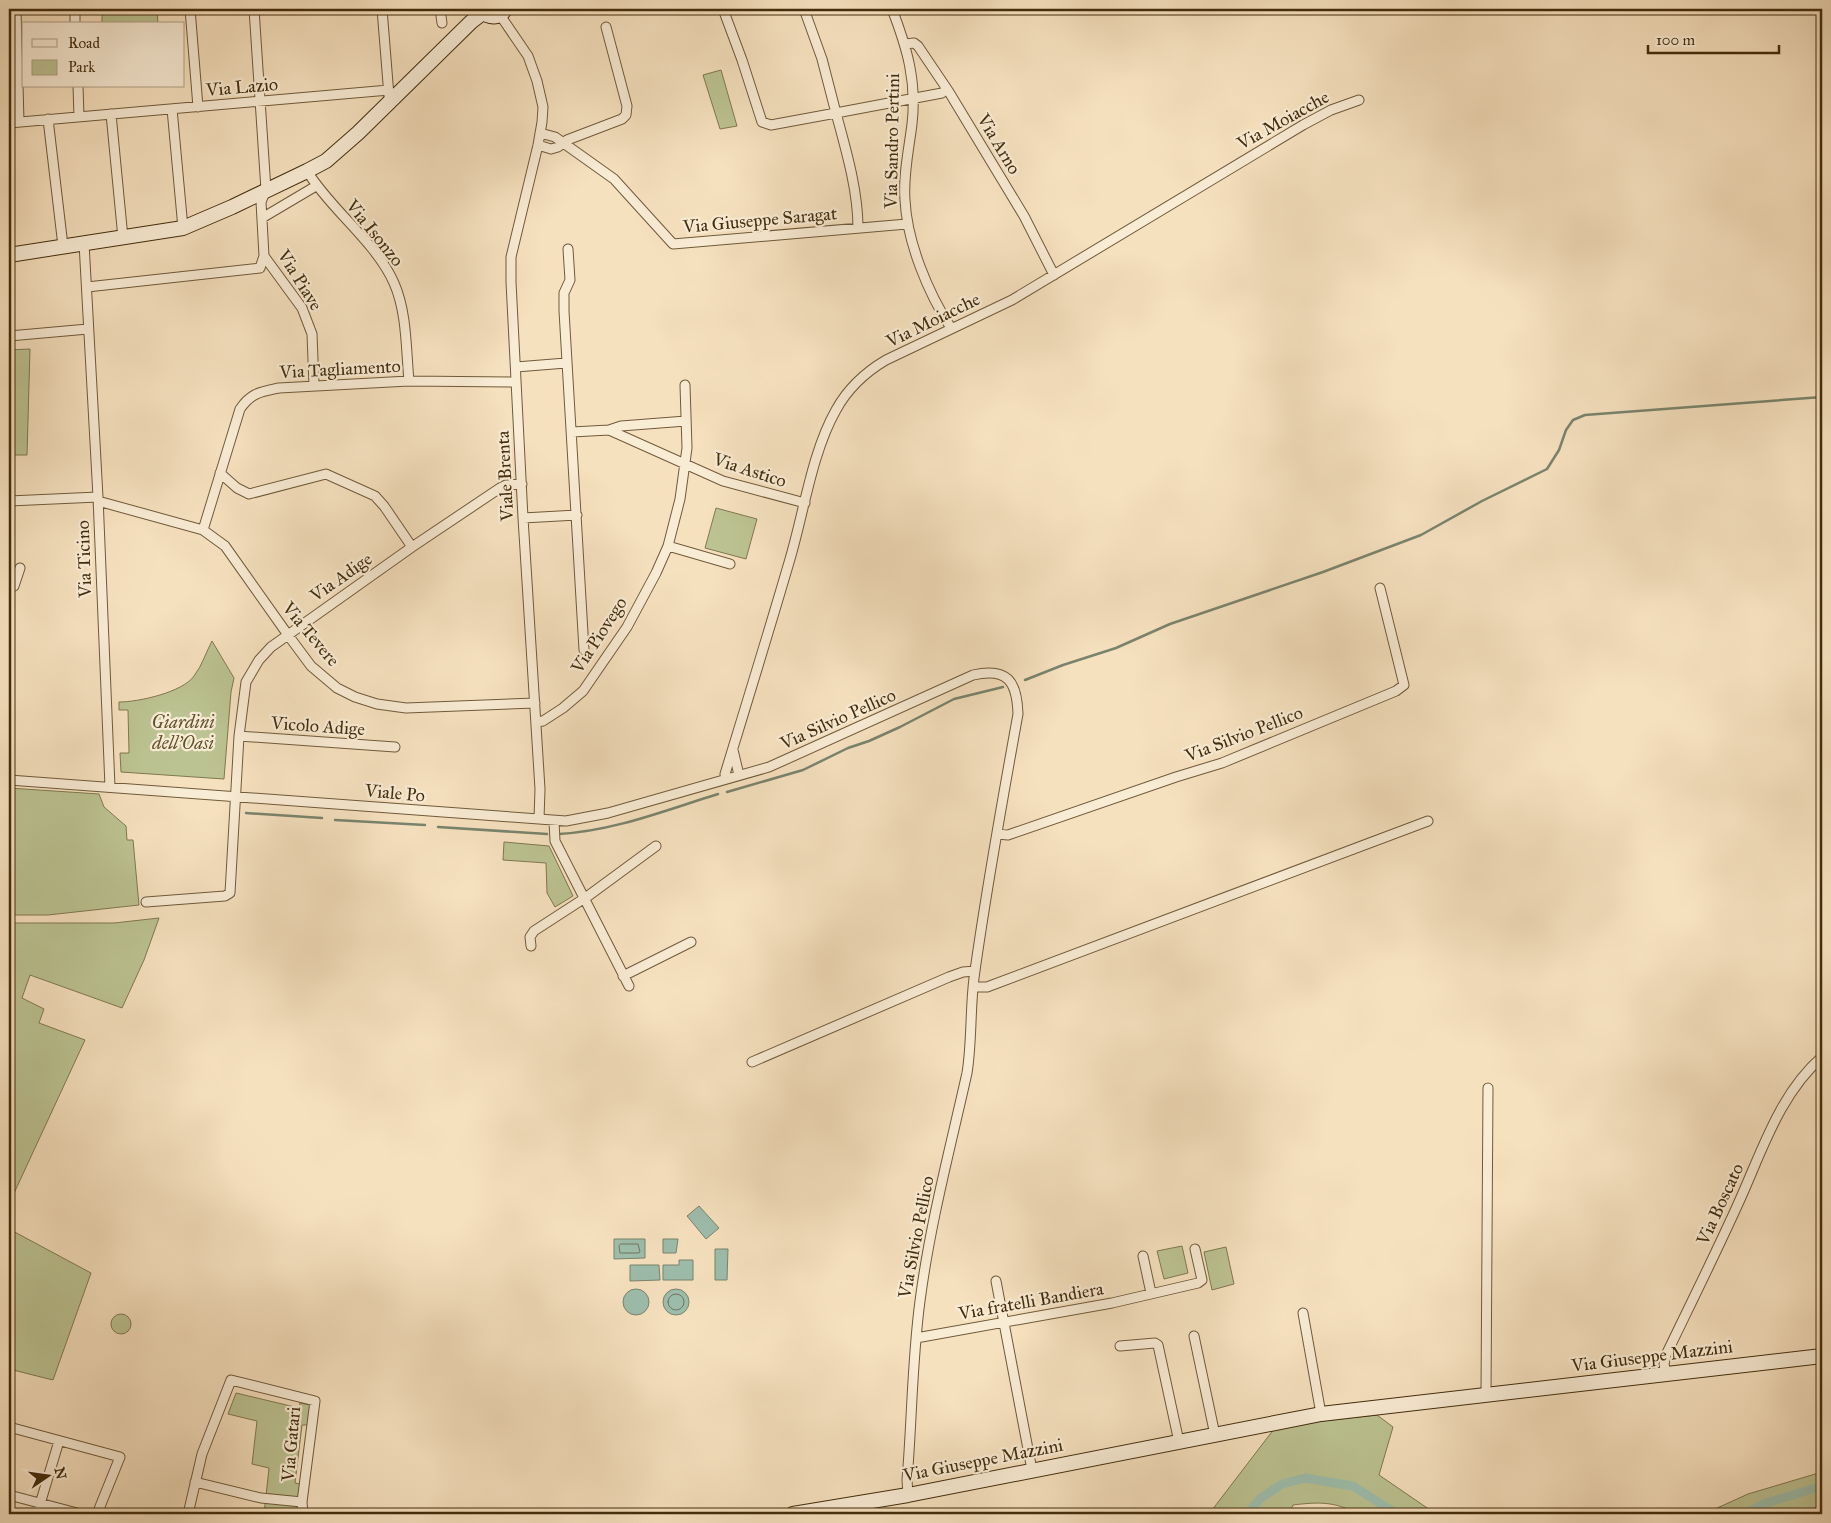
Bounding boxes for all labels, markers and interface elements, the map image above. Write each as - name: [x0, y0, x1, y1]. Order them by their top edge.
- legend: [22, 22, 185, 88]
- scale bar: [1648, 22, 1780, 54]
- text: 100 m: [1656, 31, 1696, 49]
- text: Road: [68, 34, 100, 52]
- text: Park: [68, 58, 95, 76]
- street label: Via Lazio: [204, 73, 279, 101]
- street label: Via Sandro Pertini: [880, 73, 904, 210]
- street label: Via Moiacche: [1232, 86, 1333, 155]
- street label: Via Arno: [972, 109, 1026, 178]
- street label: Via Isonzo: [341, 194, 409, 271]
- street label: Via Giuseppe Saragat: [681, 202, 839, 239]
- street label: Via Piave: [272, 245, 327, 314]
- street label: Via Moiacche: [882, 288, 984, 353]
- street label: Via Tagliamento: [278, 355, 401, 384]
- street label: Viale Brenta: [492, 430, 518, 523]
- street label: Via Astico: [710, 448, 789, 492]
- street label: Via Ticino: [72, 520, 96, 599]
- street label: Via Adige: [305, 548, 377, 608]
- street label: Via Piovego: [566, 593, 633, 679]
- street label: Via Tevere: [277, 597, 344, 671]
- street label: Via Silvio Pellico: [776, 684, 899, 755]
- street label: Via Silvio Pellico: [1181, 701, 1306, 767]
- park label: Giardini dell'Oasi: [151, 711, 214, 754]
- street label: Vicolo Adige: [269, 712, 366, 741]
- street label: Viale Po: [363, 779, 426, 807]
- street label: Via Boscato: [1691, 1160, 1748, 1249]
- street label: Via Silvio Pellico: [893, 1174, 939, 1301]
- street label: Via fratelli Bandiera: [956, 1277, 1106, 1325]
- street label: Via Giuseppe Mazzini: [1569, 1335, 1734, 1377]
- street label: Via Gatari: [277, 1405, 305, 1483]
- street label: Via Giuseppe Mazzini: [900, 1434, 1065, 1486]
- north arrow: [22, 1450, 72, 1500]
- text: N: [51, 1465, 70, 1481]

